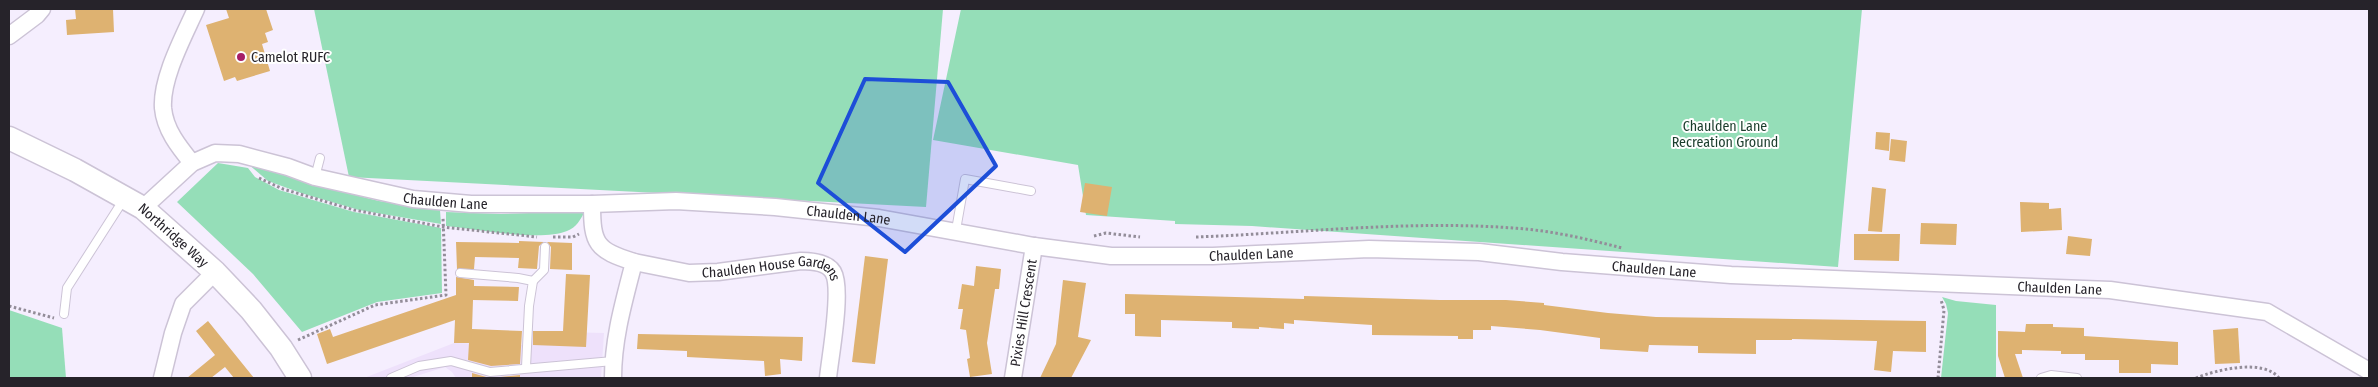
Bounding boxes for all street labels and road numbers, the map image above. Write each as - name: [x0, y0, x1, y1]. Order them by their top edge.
- street label: Chaulden Lane: [401, 189, 488, 213]
- street label: Northridge Way: [135, 200, 212, 272]
- street label: Chaulden Lane: [806, 202, 892, 229]
- street label: Chaulden Lane: [1209, 244, 1294, 265]
- street label: Chaulden House Gardens: [702, 253, 844, 283]
- street label: Pixies Hill Crescent: [1007, 258, 1041, 368]
- street label: Chaulden Lane: [1611, 258, 1697, 281]
- street label: Chaulden Lane: [2017, 278, 2102, 299]

